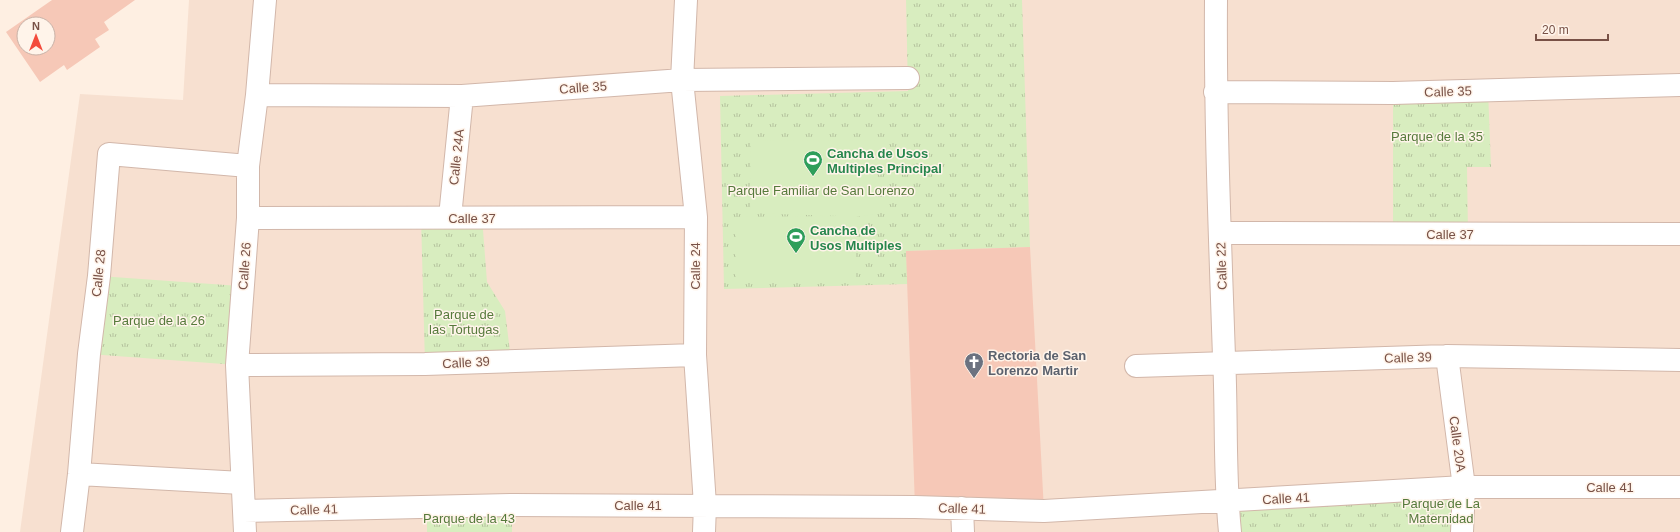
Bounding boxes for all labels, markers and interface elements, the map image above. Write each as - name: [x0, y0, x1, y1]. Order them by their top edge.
- north arrow: [16, 16, 56, 56]
- scale bar: [1536, 16, 1608, 42]
- text: N: [32, 20, 40, 32]
- text: 20 m: [1542, 23, 1569, 37]
- street label: Calle 35: [559, 78, 607, 97]
- street label: Calle 35: [1424, 83, 1472, 100]
- street label: Calle 24A: [446, 128, 467, 186]
- park label: Parque de la 35: [1391, 129, 1483, 144]
- place label: Cancha de Usos Multiples Principal: [827, 146, 942, 176]
- sports icon: Cancha de Usos Multiples Principal: [802, 149, 824, 177]
- park label: Parque Familiar de San Lorenzo: [727, 183, 915, 198]
- street label: Calle 37: [448, 211, 496, 226]
- place label: Cancha de Usos Multiples: [810, 223, 902, 253]
- sports icon: Cancha de Usos Multiples: [785, 226, 807, 254]
- street label: Calle 37: [1426, 227, 1474, 242]
- street label: Calle 26: [235, 242, 254, 290]
- street label: Calle 24: [688, 242, 703, 290]
- street label: Calle 22: [1213, 242, 1230, 290]
- street label: Calle 28: [89, 249, 108, 298]
- park label: Parque de las Tortugas: [429, 307, 499, 337]
- park label: Parque de la 26: [113, 313, 205, 328]
- place label: Rectoria de San Lorenzo Martir: [988, 348, 1086, 378]
- street label: Calle 39: [1384, 349, 1432, 366]
- church icon: Rectoria de San Lorenzo Martir: [963, 351, 985, 379]
- street label: Calle 39: [442, 354, 490, 371]
- street label: Calle 20A: [1446, 415, 1469, 473]
- street label: Calle 41: [1586, 480, 1634, 495]
- street label: Calle 41: [1262, 490, 1310, 507]
- park label: Parque de La Maternidad: [1402, 496, 1481, 526]
- street label: Calle 41: [614, 498, 662, 513]
- street label: Calle 41: [938, 500, 986, 517]
- street label: Calle 41: [290, 501, 338, 518]
- park label: Parque de la 43: [423, 511, 515, 526]

